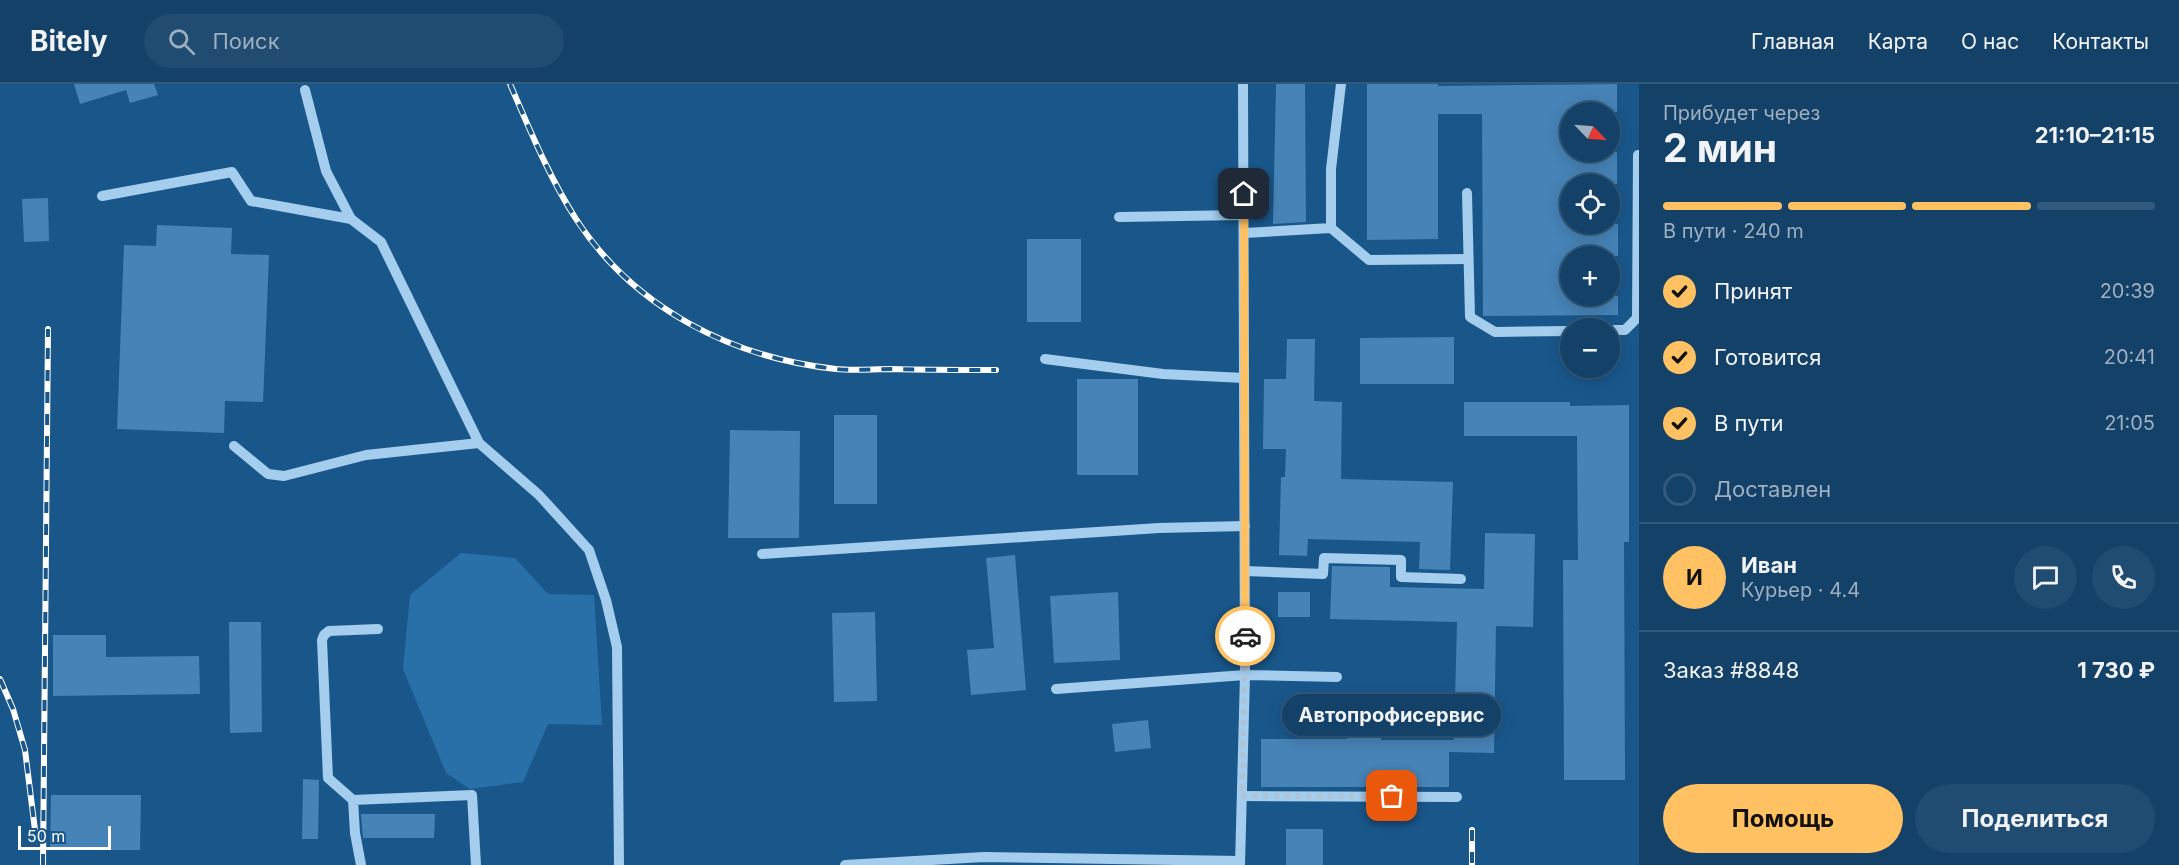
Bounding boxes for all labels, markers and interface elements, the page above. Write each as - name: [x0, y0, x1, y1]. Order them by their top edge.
- search box: [144, 14, 564, 68]
- text: Bitely: [30, 24, 108, 58]
- icon: search: [165, 25, 198, 58]
- text: Поиск: [213, 28, 280, 54]
- text: Главная: [1751, 29, 1835, 54]
- text: Карта: [1868, 29, 1928, 54]
- text: О нас: [1961, 29, 2019, 54]
- text: Контакты: [2052, 29, 2149, 54]
- text: Прибудет через: [1663, 101, 1820, 125]
- north arrow: [1560, 102, 1620, 162]
- map controls: [1560, 102, 1620, 378]
- text: 21:10–21:15: [2035, 122, 2155, 148]
- text: 2 мин: [1663, 124, 1777, 171]
- pin: [1218, 168, 1269, 219]
- button: locate: [1560, 174, 1620, 234]
- icon: home: [1227, 177, 1260, 210]
- text: В пути · 240 m: [1663, 219, 1804, 243]
- button: +: [1560, 246, 1620, 306]
- icon: check: [1663, 275, 1696, 308]
- text: Принят: [1714, 278, 1792, 304]
- text: 20:39: [2100, 279, 2155, 303]
- button: −: [1560, 318, 1620, 378]
- icon: check: [1663, 341, 1696, 374]
- text: Готовится: [1714, 344, 1821, 370]
- text: 20:41: [2104, 345, 2155, 369]
- icon: check: [1663, 407, 1696, 440]
- text: В пути: [1714, 410, 1783, 436]
- text: 21:05: [2104, 411, 2155, 435]
- text: Доставлен: [1714, 476, 1831, 502]
- button: chat: [2014, 546, 2077, 609]
- button: phone: [2092, 546, 2155, 609]
- text: Иван: [1741, 552, 1797, 578]
- text: И: [1686, 564, 1703, 590]
- text: Курьер · 4.4: [1741, 578, 1860, 602]
- courier: [1215, 606, 1275, 666]
- icon: car: [1229, 620, 1262, 653]
- text: Заказ #8848: [1663, 657, 1799, 683]
- text: 1 730 ₽: [2077, 657, 2155, 683]
- callout: Автопрофисервис: [1282, 694, 1502, 736]
- text: Автопрофисервис: [1299, 703, 1484, 727]
- pin: [1366, 770, 1417, 821]
- icon: bag: [1375, 779, 1408, 812]
- button: Помощь: [1663, 784, 1903, 853]
- button: Поделиться: [1915, 784, 2155, 853]
- scale bar: [18, 823, 111, 850]
- text: 50 m: [27, 826, 65, 846]

